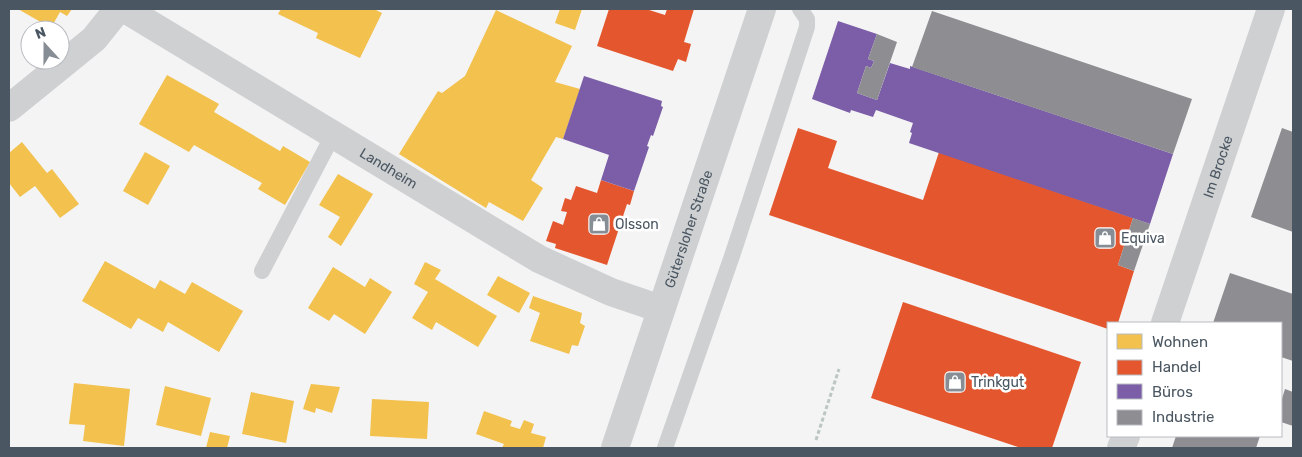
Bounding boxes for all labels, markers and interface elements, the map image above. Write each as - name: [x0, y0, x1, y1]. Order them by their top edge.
- north arrow: [20, 20, 70, 70]
- text: N: [33, 24, 48, 43]
- street label: Im Brocke: [1200, 133, 1237, 200]
- street label: Landheim: [356, 145, 420, 193]
- street label: Gütersloher Straße: [661, 168, 717, 290]
- shop icon: Olsson: [587, 212, 611, 236]
- place label: Olsson: [615, 216, 659, 233]
- shop icon: Equiva: [1093, 226, 1117, 250]
- place label: Equiva: [1121, 230, 1165, 247]
- legend: [1107, 322, 1282, 437]
- text: Wohnen: [1152, 333, 1208, 351]
- text: Handel: [1152, 358, 1201, 376]
- shop icon: Trinkgut: [943, 370, 967, 394]
- place label: Trinkgut: [971, 374, 1025, 391]
- text: Büros: [1152, 383, 1193, 401]
- text: Industrie: [1152, 408, 1214, 426]

